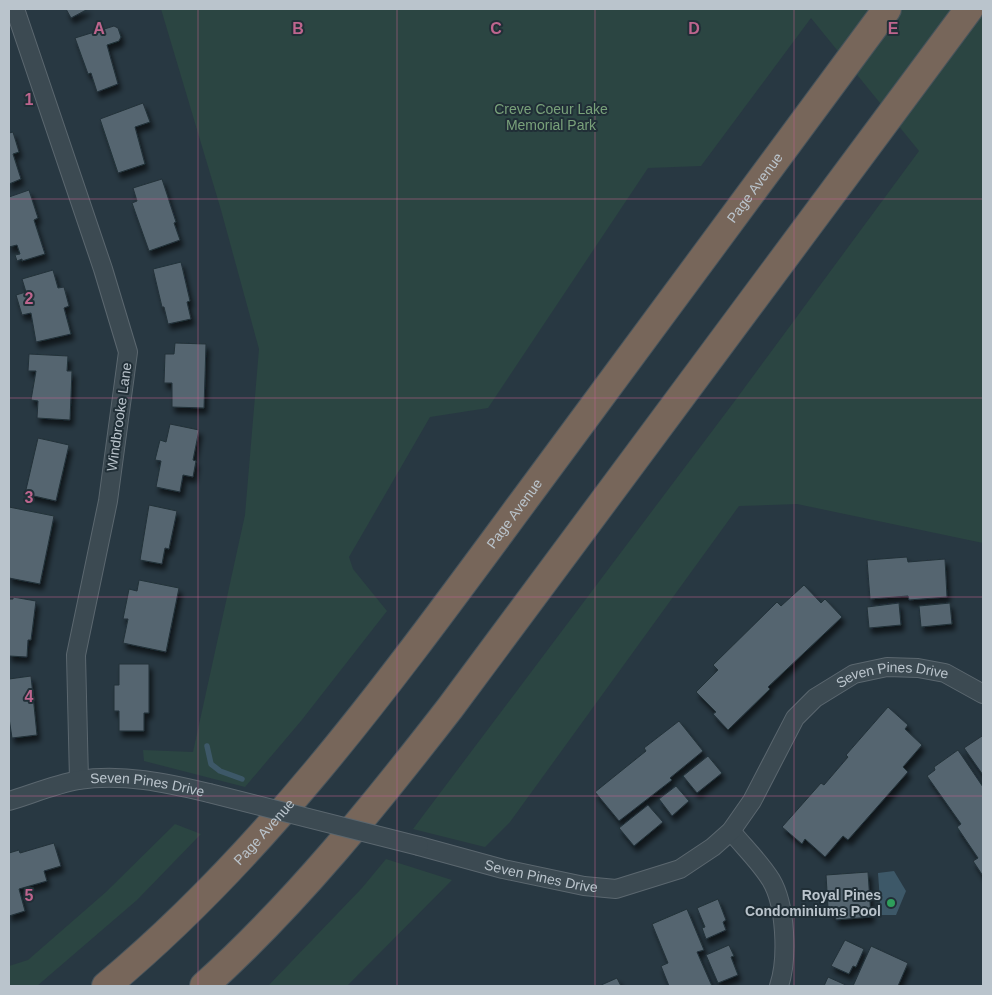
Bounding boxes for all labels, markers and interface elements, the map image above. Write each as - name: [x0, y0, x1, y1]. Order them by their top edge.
- text: A: [93, 20, 105, 37]
- text: B: [292, 20, 304, 37]
- text: C: [490, 20, 502, 37]
- text: D: [688, 20, 700, 37]
- text: E: [888, 20, 899, 37]
- text: 1: [25, 91, 34, 108]
- park label: Creve Coeur Lake Memorial Park: [494, 101, 608, 133]
- street label: Page Avenue: [724, 149, 786, 226]
- text: 2: [25, 290, 34, 307]
- street label: Windbrooke Lane: [103, 361, 135, 472]
- street label: Page Avenue: [483, 475, 545, 552]
- text: 3: [25, 489, 34, 506]
- street label: Seven Pines Drive: [833, 659, 950, 691]
- text: 4: [25, 688, 34, 705]
- street label: Seven Pines Drive: [90, 770, 206, 800]
- street label: Page Avenue: [230, 795, 298, 868]
- street label: Seven Pines Drive: [483, 856, 599, 895]
- text: 5: [25, 887, 34, 904]
- place label: Royal Pines Condominiums Pool: [745, 887, 881, 919]
- marker: Royal Pines Condominiums Pool: [885, 897, 897, 909]

